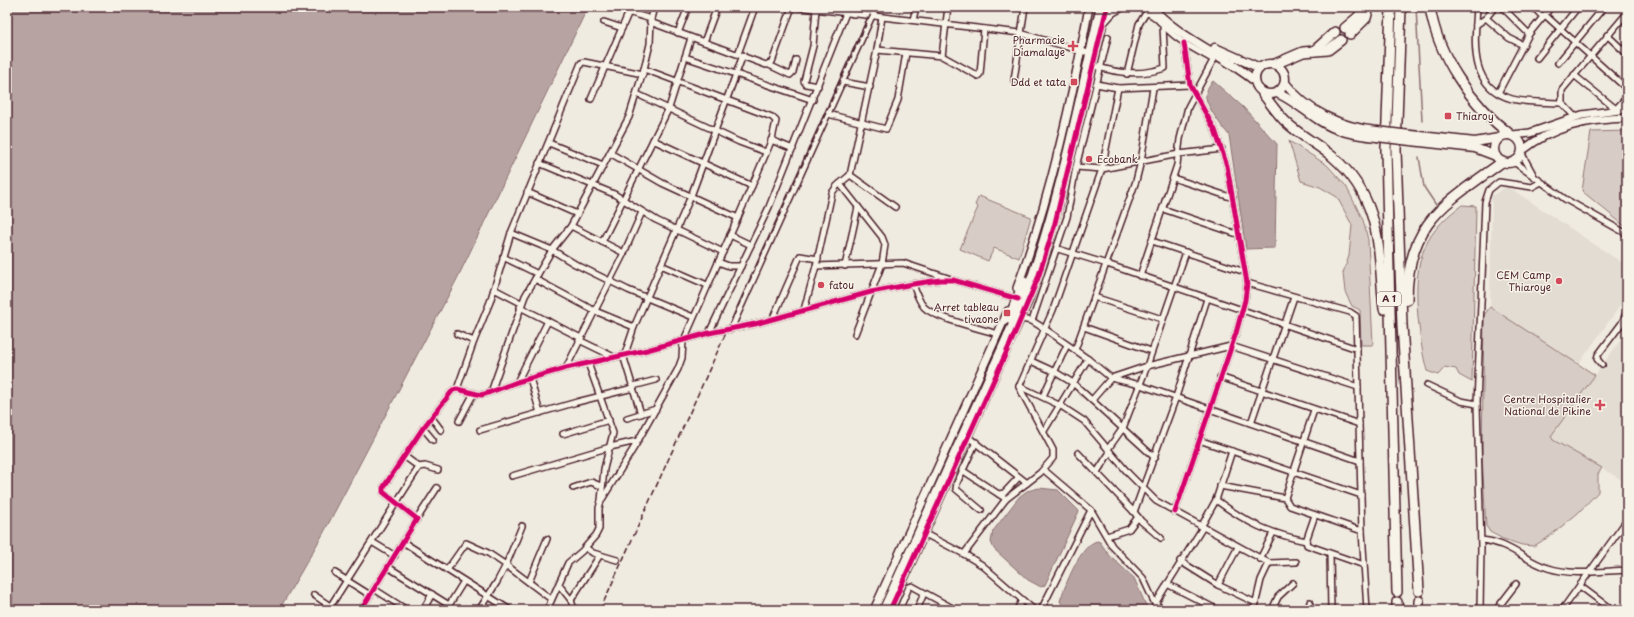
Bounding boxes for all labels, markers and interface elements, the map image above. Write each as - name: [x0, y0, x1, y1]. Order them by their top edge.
- place label: Pharmacie Diamalaye: [1013, 32, 1065, 59]
- marker: Pharmacie Diamalaye: [1068, 41, 1078, 51]
- place label: Ddd et tata: [1011, 74, 1067, 89]
- marker: Ddd et tata: [1069, 77, 1079, 87]
- place label: Thiaroy: [1456, 108, 1494, 124]
- marker: Thiaroy: [1443, 111, 1453, 121]
- place label: Ecobank: [1097, 151, 1138, 166]
- marker: Ecobank: [1084, 154, 1094, 164]
- place label: CEM Camp Thiaroye: [1496, 267, 1551, 295]
- marker: CEM Camp Thiaroye: [1554, 276, 1564, 286]
- place label: fatou: [829, 277, 854, 292]
- marker: fatou: [816, 280, 826, 290]
- road number: A 1: [1377, 292, 1401, 306]
- place label: Arret tableau tivaone: [934, 299, 999, 326]
- marker: Arret tableau tivaone: [1002, 308, 1012, 318]
- place label: Centre Hospitalier National de Pikine: [1503, 391, 1591, 418]
- marker: Centre Hospitalier National de Pikine: [1594, 399, 1606, 411]

